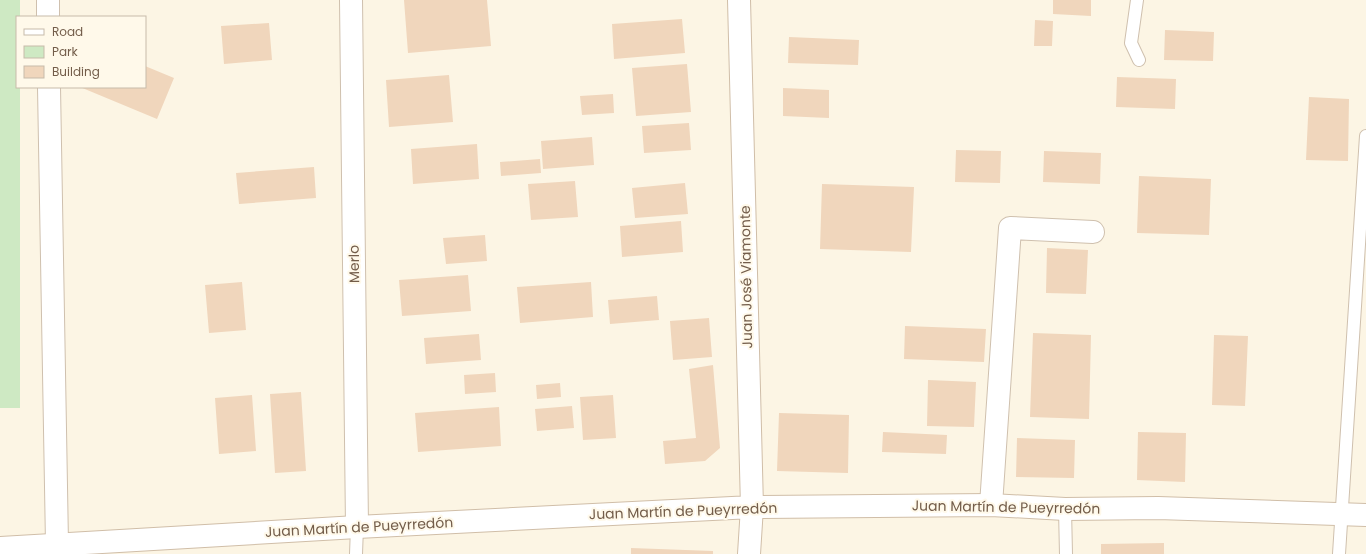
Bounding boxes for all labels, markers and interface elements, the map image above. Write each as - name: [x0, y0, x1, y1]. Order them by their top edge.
- legend: [16, 16, 146, 88]
- text: Road: [52, 23, 83, 40]
- text: Park: [52, 43, 79, 60]
- text: Building: [52, 63, 100, 80]
- street label: Juan José Viamonte: [735, 205, 757, 349]
- street label: Merlo: [344, 245, 364, 283]
- street label: Juan Martín de Pueyrredón: [912, 495, 1100, 519]
- street label: Juan Martín de Pueyrredón: [588, 498, 778, 524]
- street label: Juan Martín de Pueyrredón: [264, 512, 454, 542]

